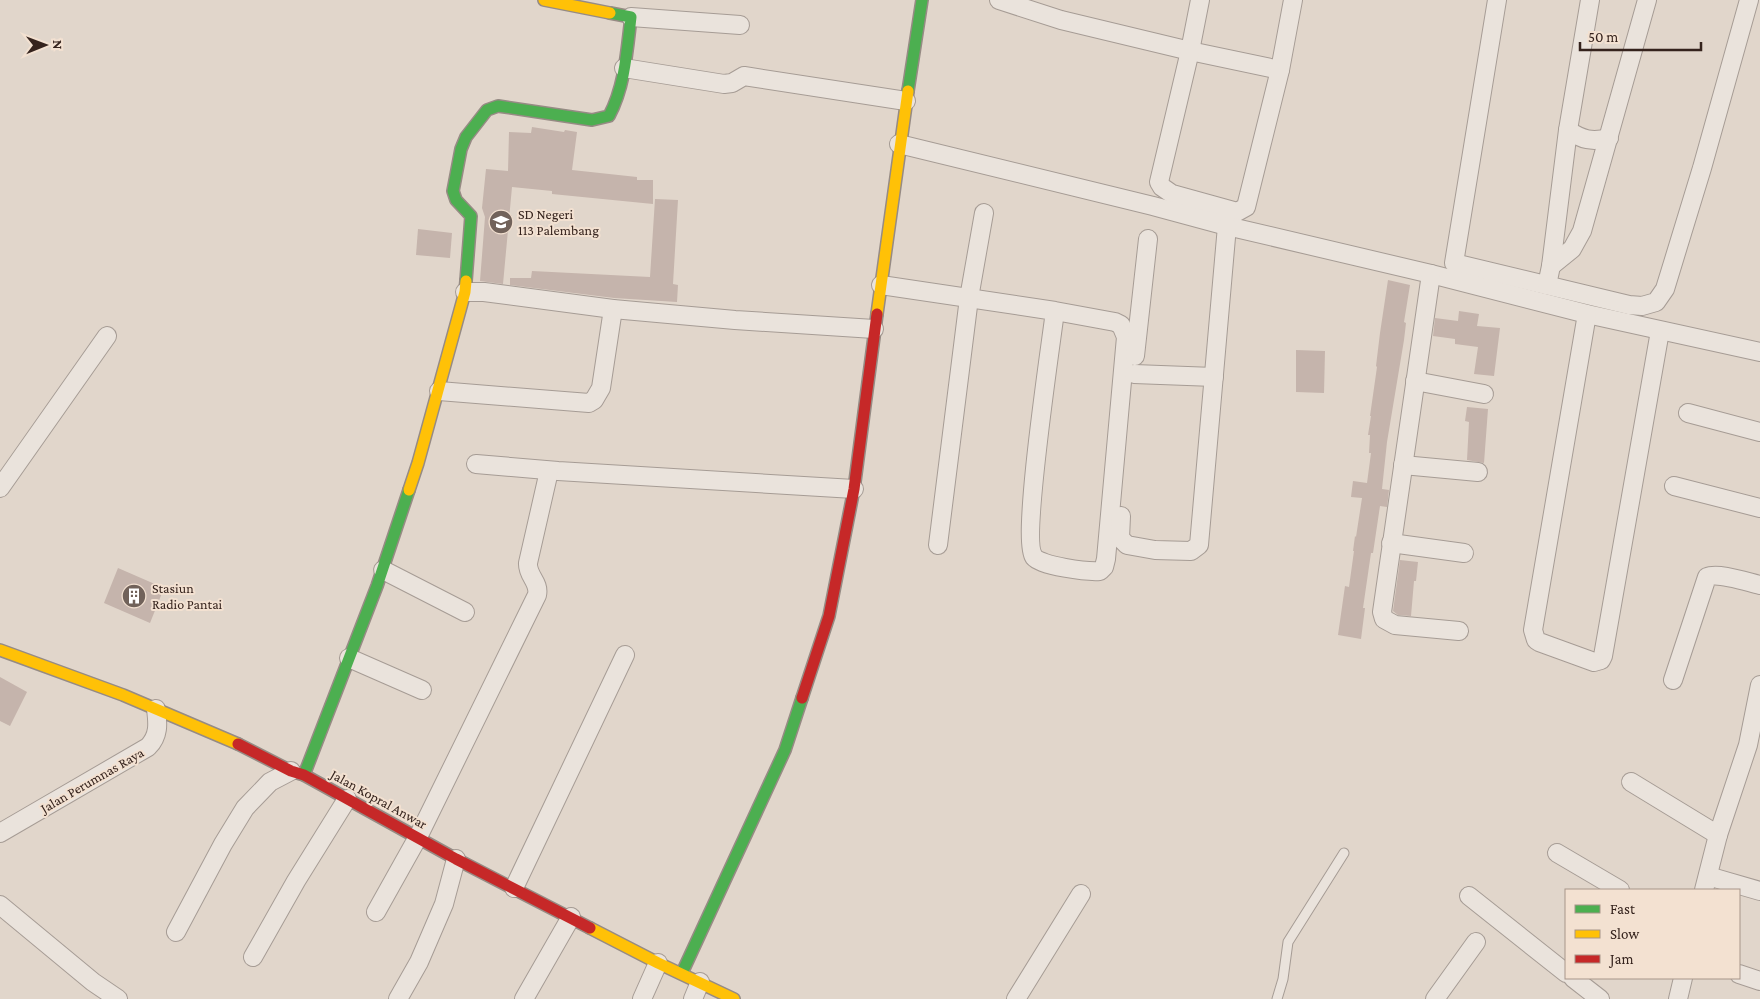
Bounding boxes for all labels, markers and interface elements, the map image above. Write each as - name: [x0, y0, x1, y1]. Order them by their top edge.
- north arrow: [20, 20, 70, 70]
- scale bar: [1580, 20, 1701, 52]
- text: 50 m: [1588, 29, 1618, 45]
- text: N: [50, 40, 66, 50]
- place label: SD Negeri 113 Palembang: [518, 206, 599, 238]
- school or university icon: SD Negeri 113 Palembang: [488, 209, 514, 235]
- place label: Stasiun Radio Pantai: [152, 580, 223, 612]
- building icon: Stasiun Radio Pantai: [121, 583, 147, 609]
- street label: Jalan Perumnas Raya: [36, 744, 147, 817]
- street label: Jalan Kopral Anwar: [326, 765, 430, 832]
- legend: [1565, 889, 1740, 979]
- text: Fast: [1610, 901, 1636, 917]
- text: Slow: [1610, 926, 1640, 942]
- text: Jam: [1608, 951, 1633, 968]

